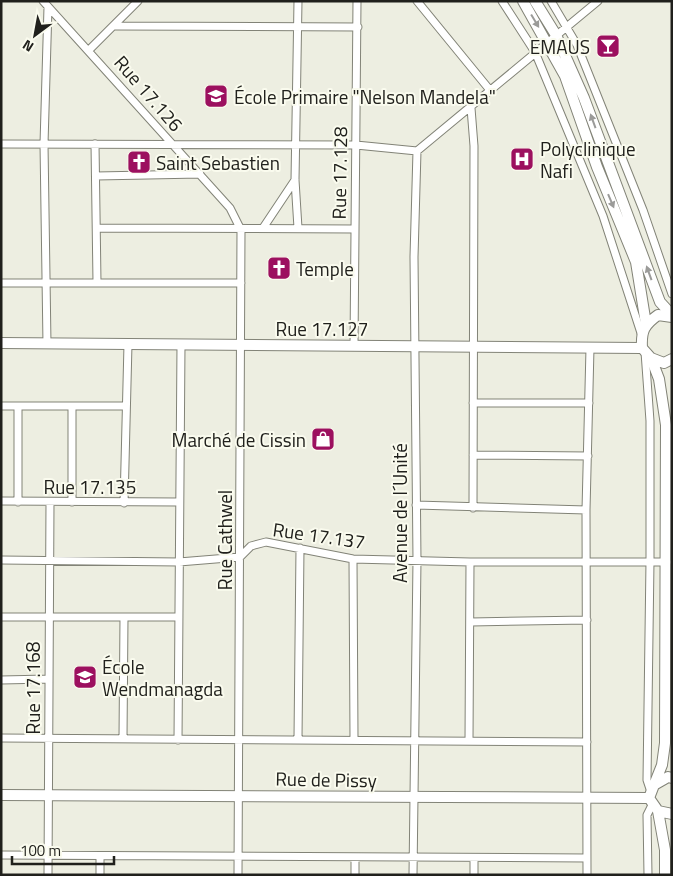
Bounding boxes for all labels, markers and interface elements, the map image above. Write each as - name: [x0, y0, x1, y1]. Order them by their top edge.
- north arrow: [10, 10, 60, 60]
- one-way arrow: [531, 15, 540, 28]
- place label: EMAUS: [530, 32, 590, 61]
- bar icon: EMAUS: [595, 33, 621, 59]
- text: N: [18, 35, 38, 58]
- street label: Rue 17.126: [108, 48, 190, 138]
- place label: École Primaire "Nelson Mandela": [234, 82, 496, 111]
- school or university icon: École Primaire "Nelson Mandela": [203, 83, 229, 109]
- one-way arrow: [589, 113, 596, 128]
- street label: Rue 17.128: [324, 126, 354, 220]
- place label: Polyclinique Nafi: [540, 134, 636, 185]
- hospital icon: Polyclinique Nafi: [509, 146, 535, 172]
- place label: Saint Sebastien: [156, 148, 280, 177]
- church icon: Saint Sebastien: [126, 149, 152, 175]
- one-way arrow: [607, 193, 615, 208]
- place label: Temple: [296, 254, 354, 283]
- church icon: Temple: [266, 255, 292, 281]
- one-way arrow: [645, 265, 653, 280]
- street label: Rue 17.127: [276, 314, 368, 343]
- place label: Marché de Cissin: [172, 425, 306, 454]
- shop icon: Marché de Cissin: [310, 426, 336, 452]
- street label: Avenue de l´Unité: [385, 443, 414, 583]
- street label: Rue 17.135: [44, 472, 136, 501]
- street label: Rue Cathwel: [210, 490, 239, 590]
- street label: Rue 17.137: [271, 514, 367, 556]
- street label: Rue 17.168: [18, 641, 47, 734]
- place label: École Wendmanagda: [102, 652, 223, 703]
- school or university icon: École Wendmanagda: [72, 664, 98, 690]
- street label: Rue de Pissy: [275, 764, 377, 794]
- scale bar: [12, 834, 115, 866]
- text: 100 m: [20, 839, 61, 862]

